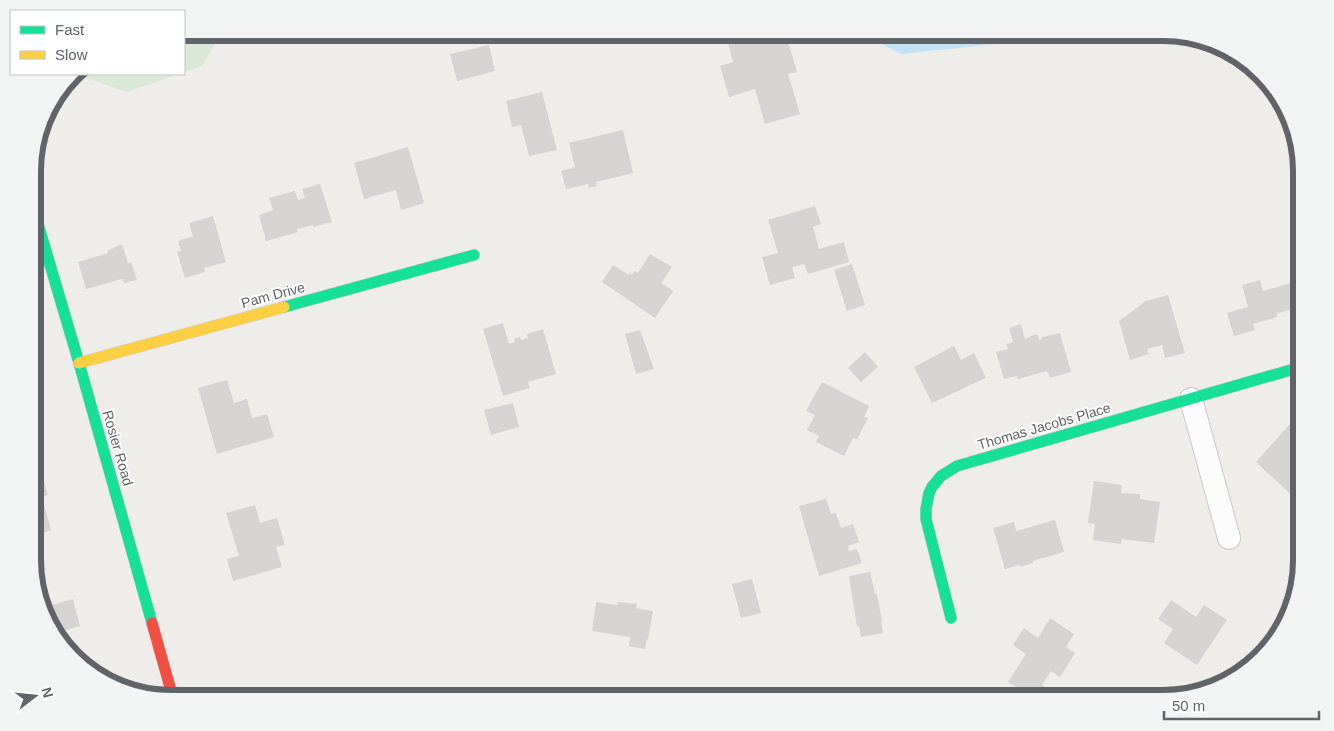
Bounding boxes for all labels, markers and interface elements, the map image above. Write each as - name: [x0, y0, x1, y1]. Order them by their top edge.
- legend: [10, 10, 185, 75]
- text: Fast: [55, 21, 85, 38]
- text: Slow: [55, 46, 88, 63]
- street label: Pam Drive: [239, 279, 307, 311]
- street label: Thomas Jacobs Place: [976, 399, 1113, 453]
- street label: Rosier Road: [100, 408, 136, 488]
- north arrow: [10, 671, 60, 721]
- text: N: [38, 685, 57, 699]
- scale bar: [1164, 688, 1319, 720]
- text: 50 m: [1172, 697, 1205, 714]

